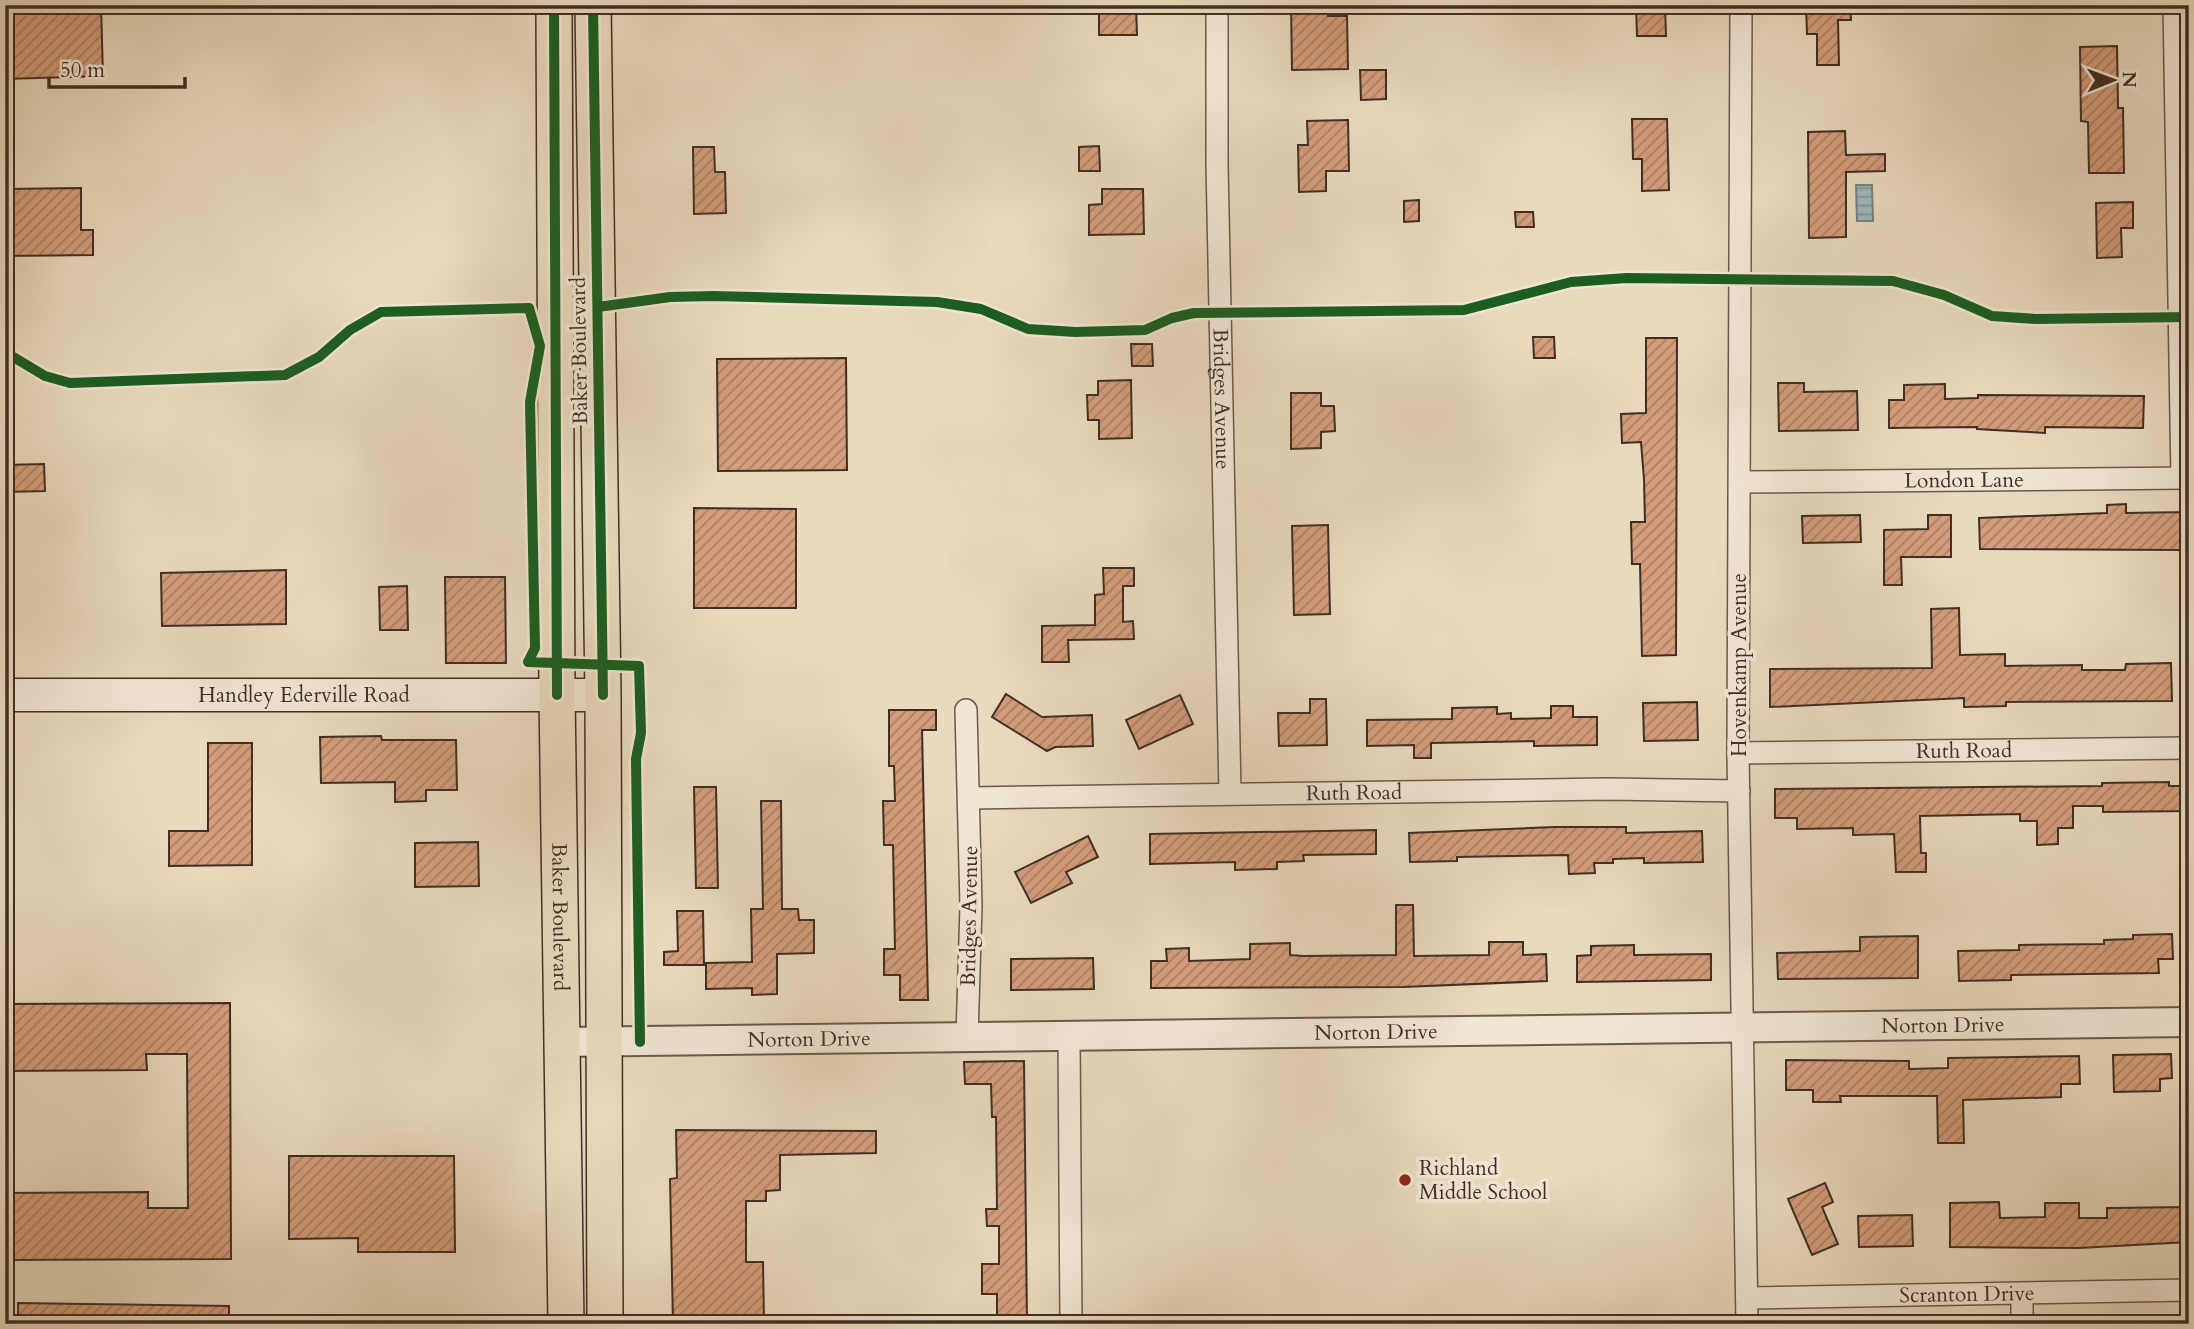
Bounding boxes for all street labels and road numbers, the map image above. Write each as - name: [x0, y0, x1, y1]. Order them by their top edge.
- street label: Baker Boulevard: [564, 277, 595, 425]
- street label: Bridges Avenue: [1205, 328, 1237, 470]
- street label: London Lane: [1904, 465, 2024, 496]
- street label: Hovenkamp Avenue: [1725, 573, 1754, 757]
- street label: Handley Ederville Road: [198, 681, 410, 710]
- street label: Ruth Road: [1916, 736, 2012, 766]
- street label: Ruth Road: [1306, 778, 1402, 808]
- street label: Baker Boulevard: [544, 843, 575, 991]
- street label: Bridges Avenue: [954, 845, 985, 987]
- street label: Norton Drive: [1881, 1010, 2005, 1041]
- street label: Norton Drive: [1314, 1017, 1438, 1048]
- street label: Norton Drive: [747, 1024, 871, 1055]
- street label: Scranton Drive: [1899, 1279, 2035, 1310]

